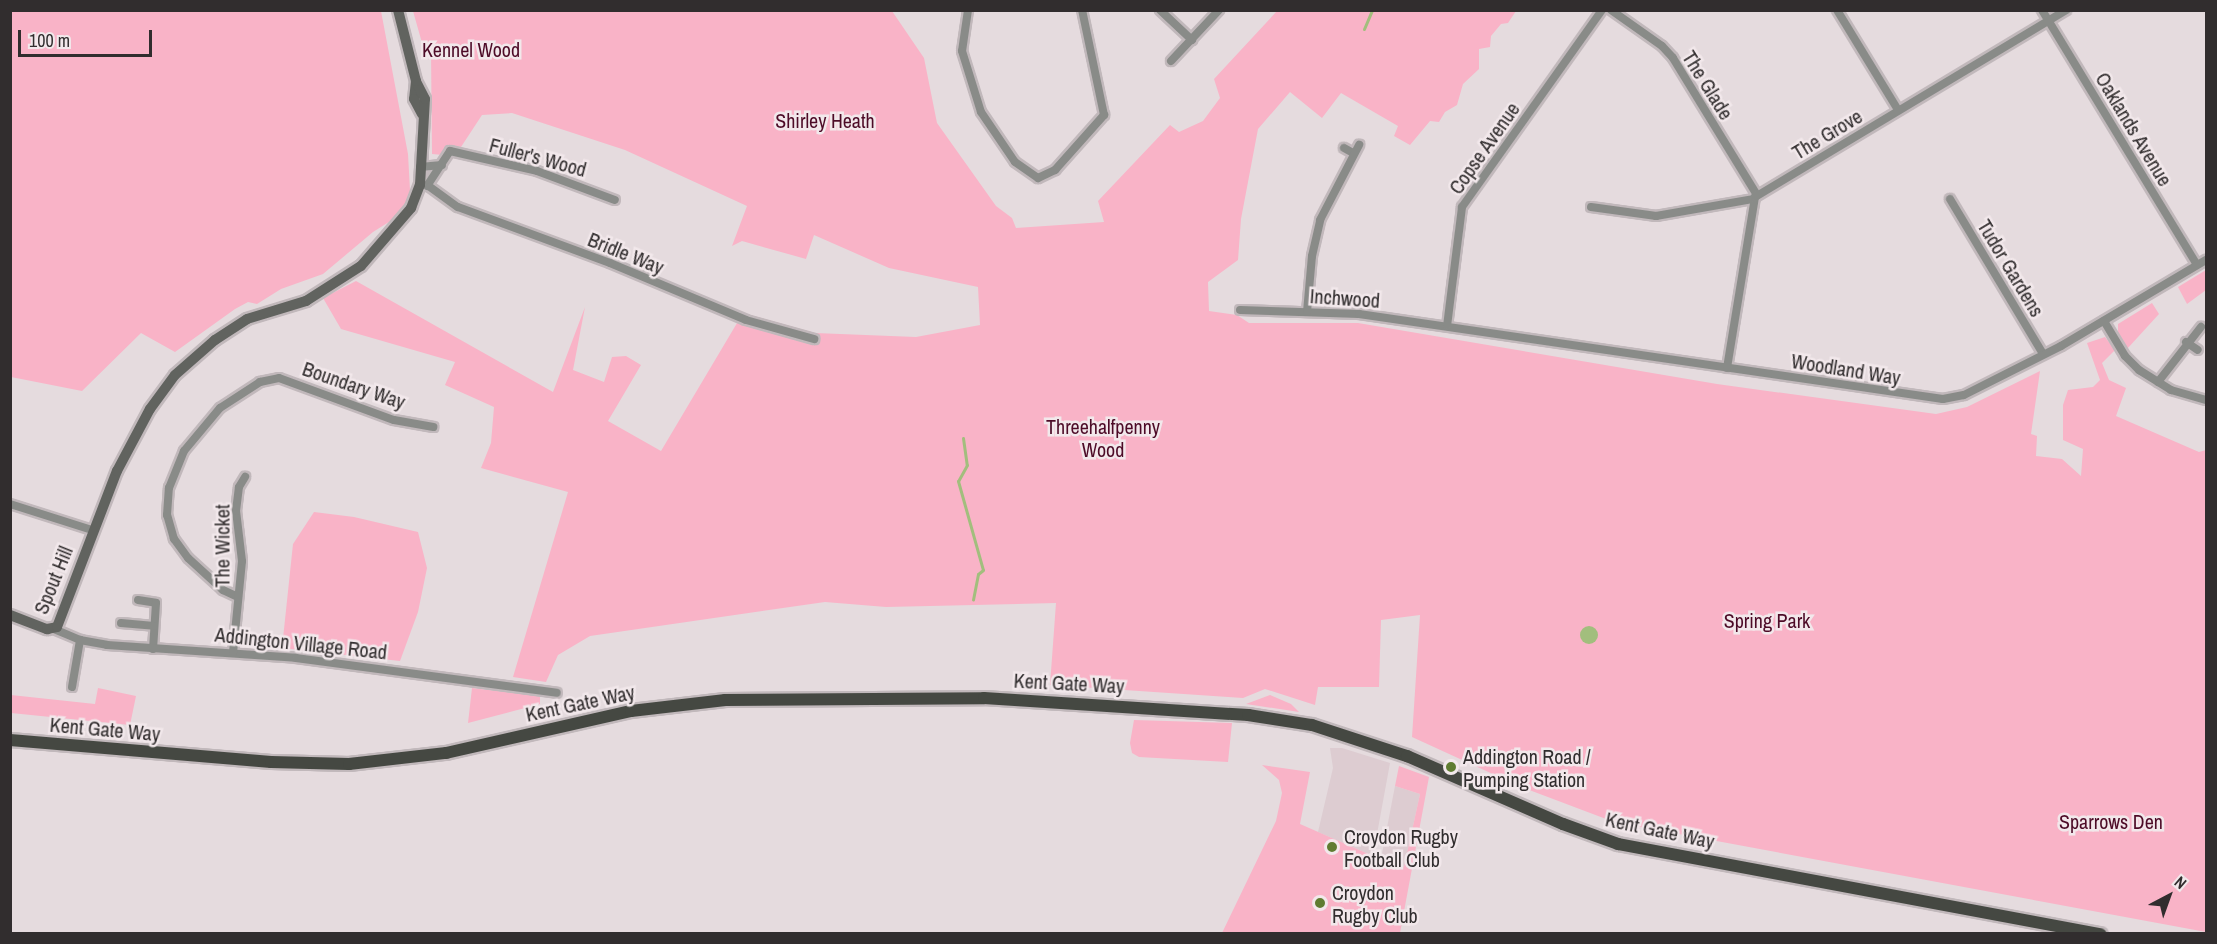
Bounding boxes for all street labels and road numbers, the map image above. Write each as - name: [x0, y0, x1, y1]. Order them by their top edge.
- street label: The Glade: [1678, 46, 1738, 124]
- street label: Oaklands Avenue: [2090, 67, 2178, 191]
- street label: Copse Avenue: [1443, 97, 1525, 199]
- street label: The Grove: [1788, 104, 1866, 164]
- street label: Fuller's Wood: [487, 133, 589, 181]
- street label: Tudor Gardens: [1973, 215, 2049, 321]
- street label: Bridle Way: [585, 227, 667, 279]
- street label: Inchwood: [1309, 284, 1381, 312]
- street label: Woodland Way: [1790, 349, 1902, 389]
- street label: Boundary Way: [300, 356, 408, 414]
- street label: The Wicket: [210, 505, 234, 587]
- street label: Spout Hill: [29, 543, 77, 617]
- street label: Addington Village Road: [214, 622, 388, 664]
- street label: Kent Gate Way: [1013, 668, 1125, 698]
- street label: Kent Gate Way: [523, 680, 637, 726]
- street label: Kent Gate Way: [49, 712, 161, 746]
- street label: Kent Gate Way: [1603, 807, 1717, 853]

